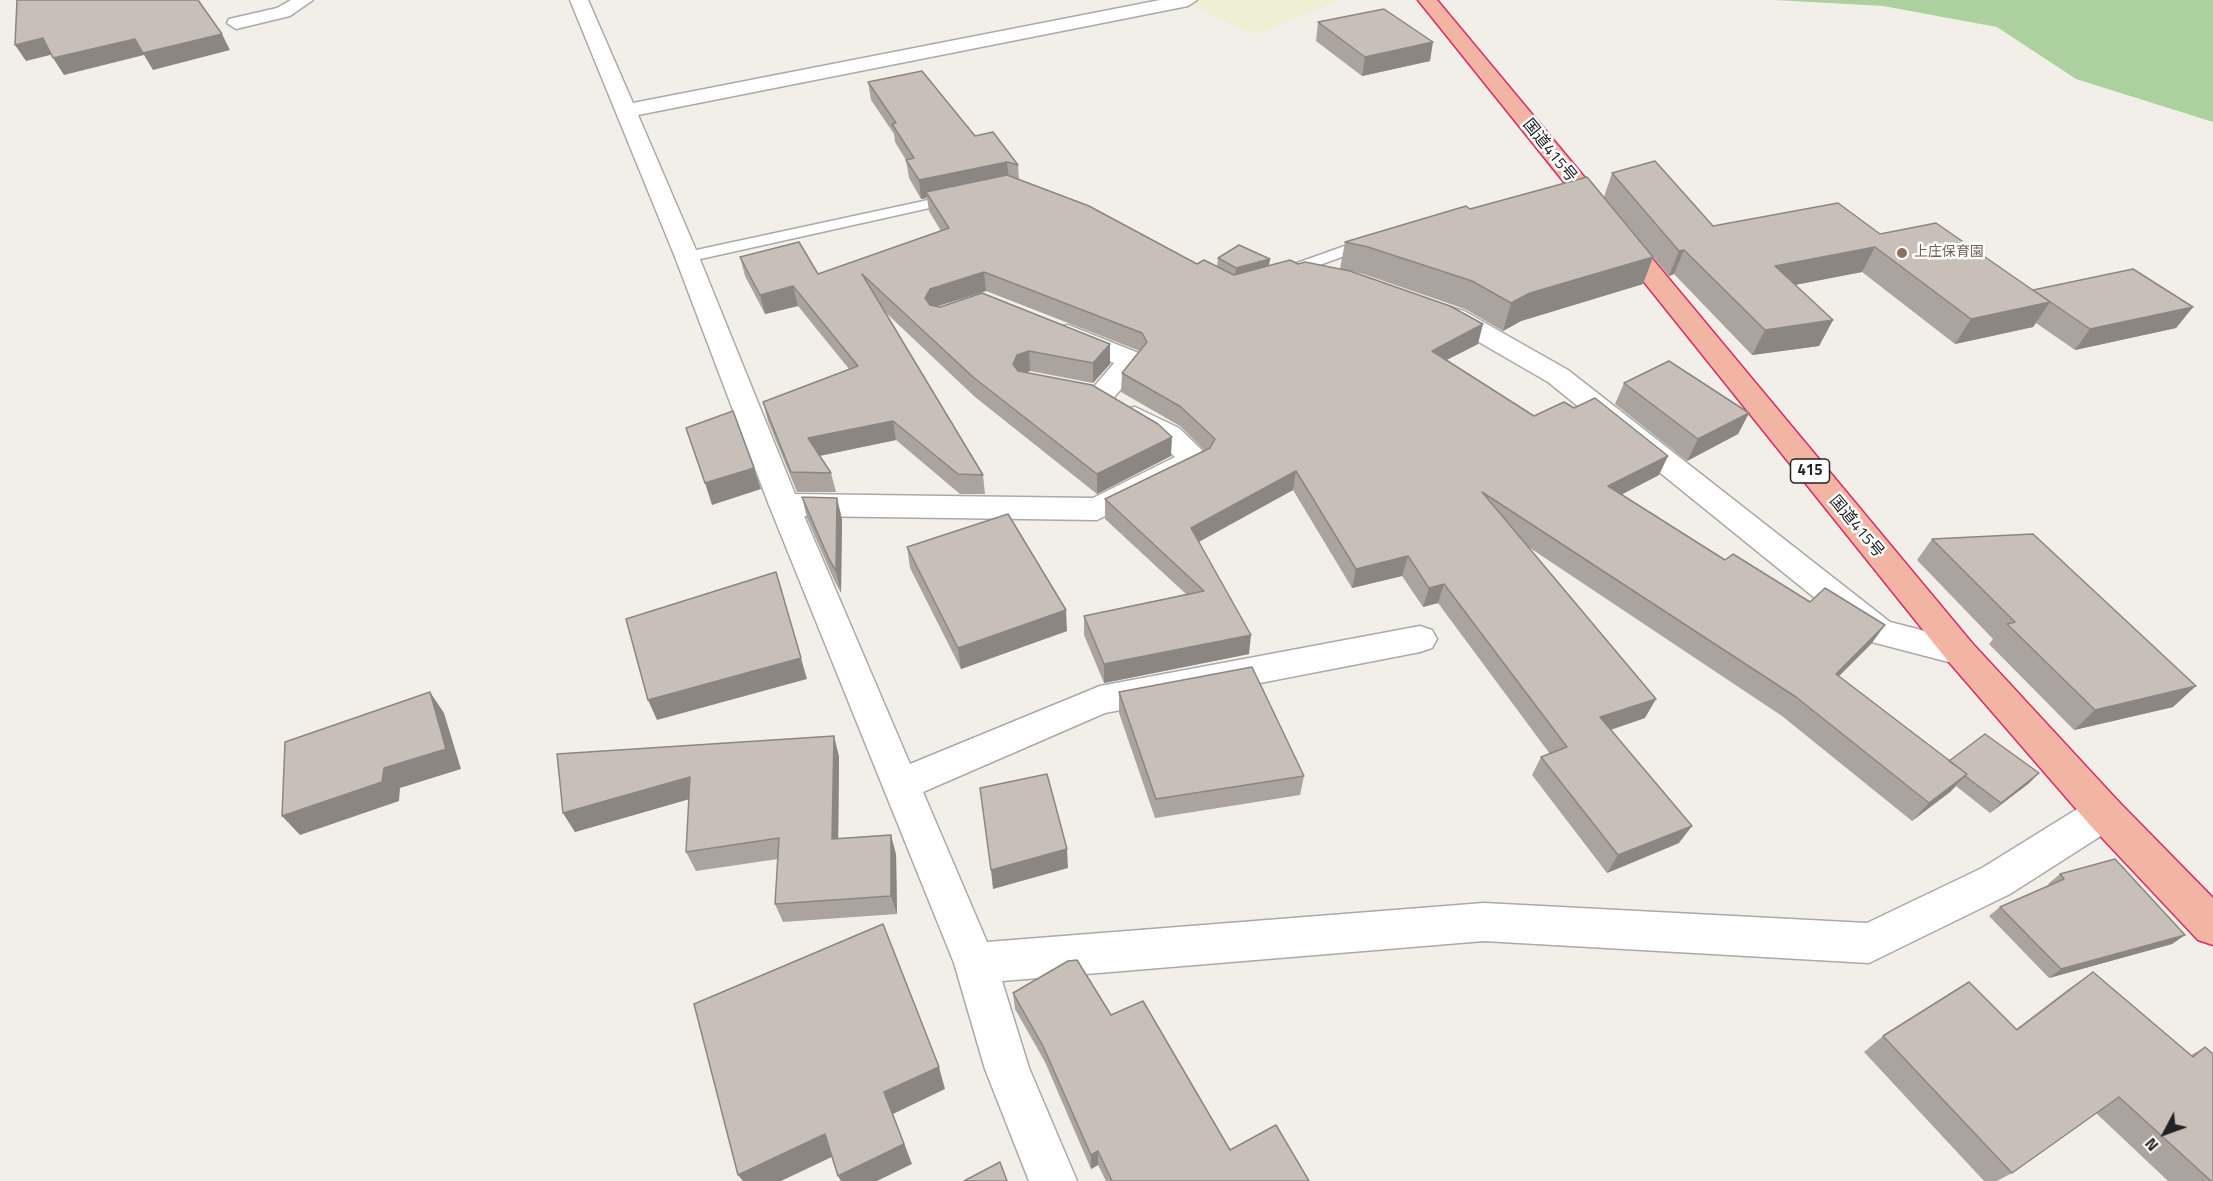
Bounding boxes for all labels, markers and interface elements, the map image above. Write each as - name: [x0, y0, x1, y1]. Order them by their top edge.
- street label: 国道415号: [1518, 116, 1580, 186]
- place label: 上庄保育園: [1914, 245, 1984, 261]
- marker: 上庄保育園: [1895, 246, 1909, 260]
- road number: 415: [1790, 459, 1830, 483]
- street label: 国道415号: [1825, 492, 1887, 562]
- north arrow: [2135, 1103, 2195, 1163]
- text: N: [2139, 1133, 2164, 1157]

